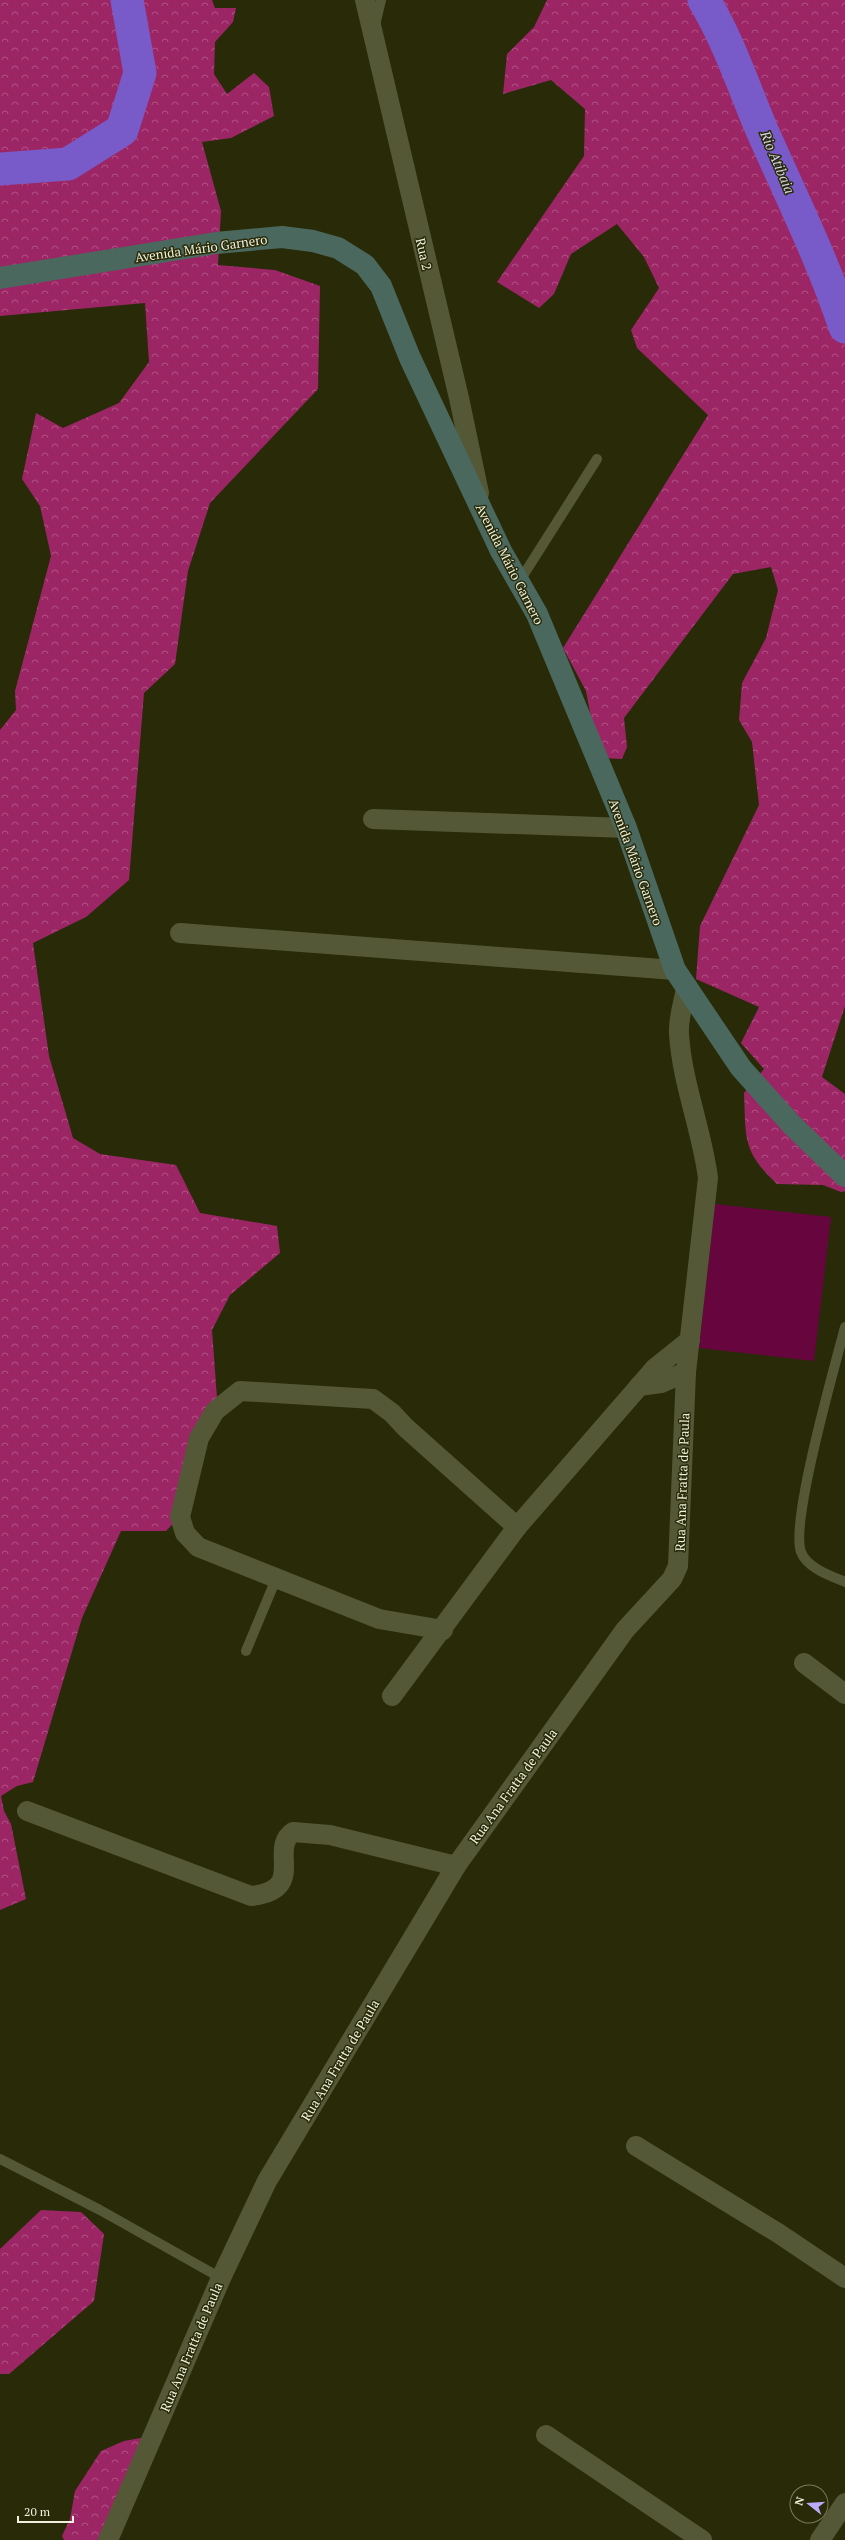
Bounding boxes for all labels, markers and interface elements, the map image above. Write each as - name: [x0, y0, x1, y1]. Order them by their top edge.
- water label: Rio Atibaia: [756, 127, 800, 196]
- street label: Avenida Mário Garnero: [134, 230, 268, 266]
- street label: Rua 2: [412, 236, 436, 272]
- street label: Avenida Mário Garnero: [472, 500, 548, 628]
- street label: Avenida Mário Garnero: [605, 796, 667, 928]
- street label: Rua Ana Fratta de Paula: [671, 1412, 693, 1552]
- street label: Rua Ana Fratta de Paula: [465, 1724, 561, 1847]
- street label: Rua Ana Fratta de Paula: [297, 1996, 384, 2124]
- street label: Rua Ana Fratta de Paula: [156, 2279, 227, 2414]
- north arrow: [789, 2484, 829, 2524]
- text: N: [792, 2494, 808, 2507]
- scale bar: [18, 2498, 73, 2524]
- text: 20 m: [24, 2504, 51, 2519]

